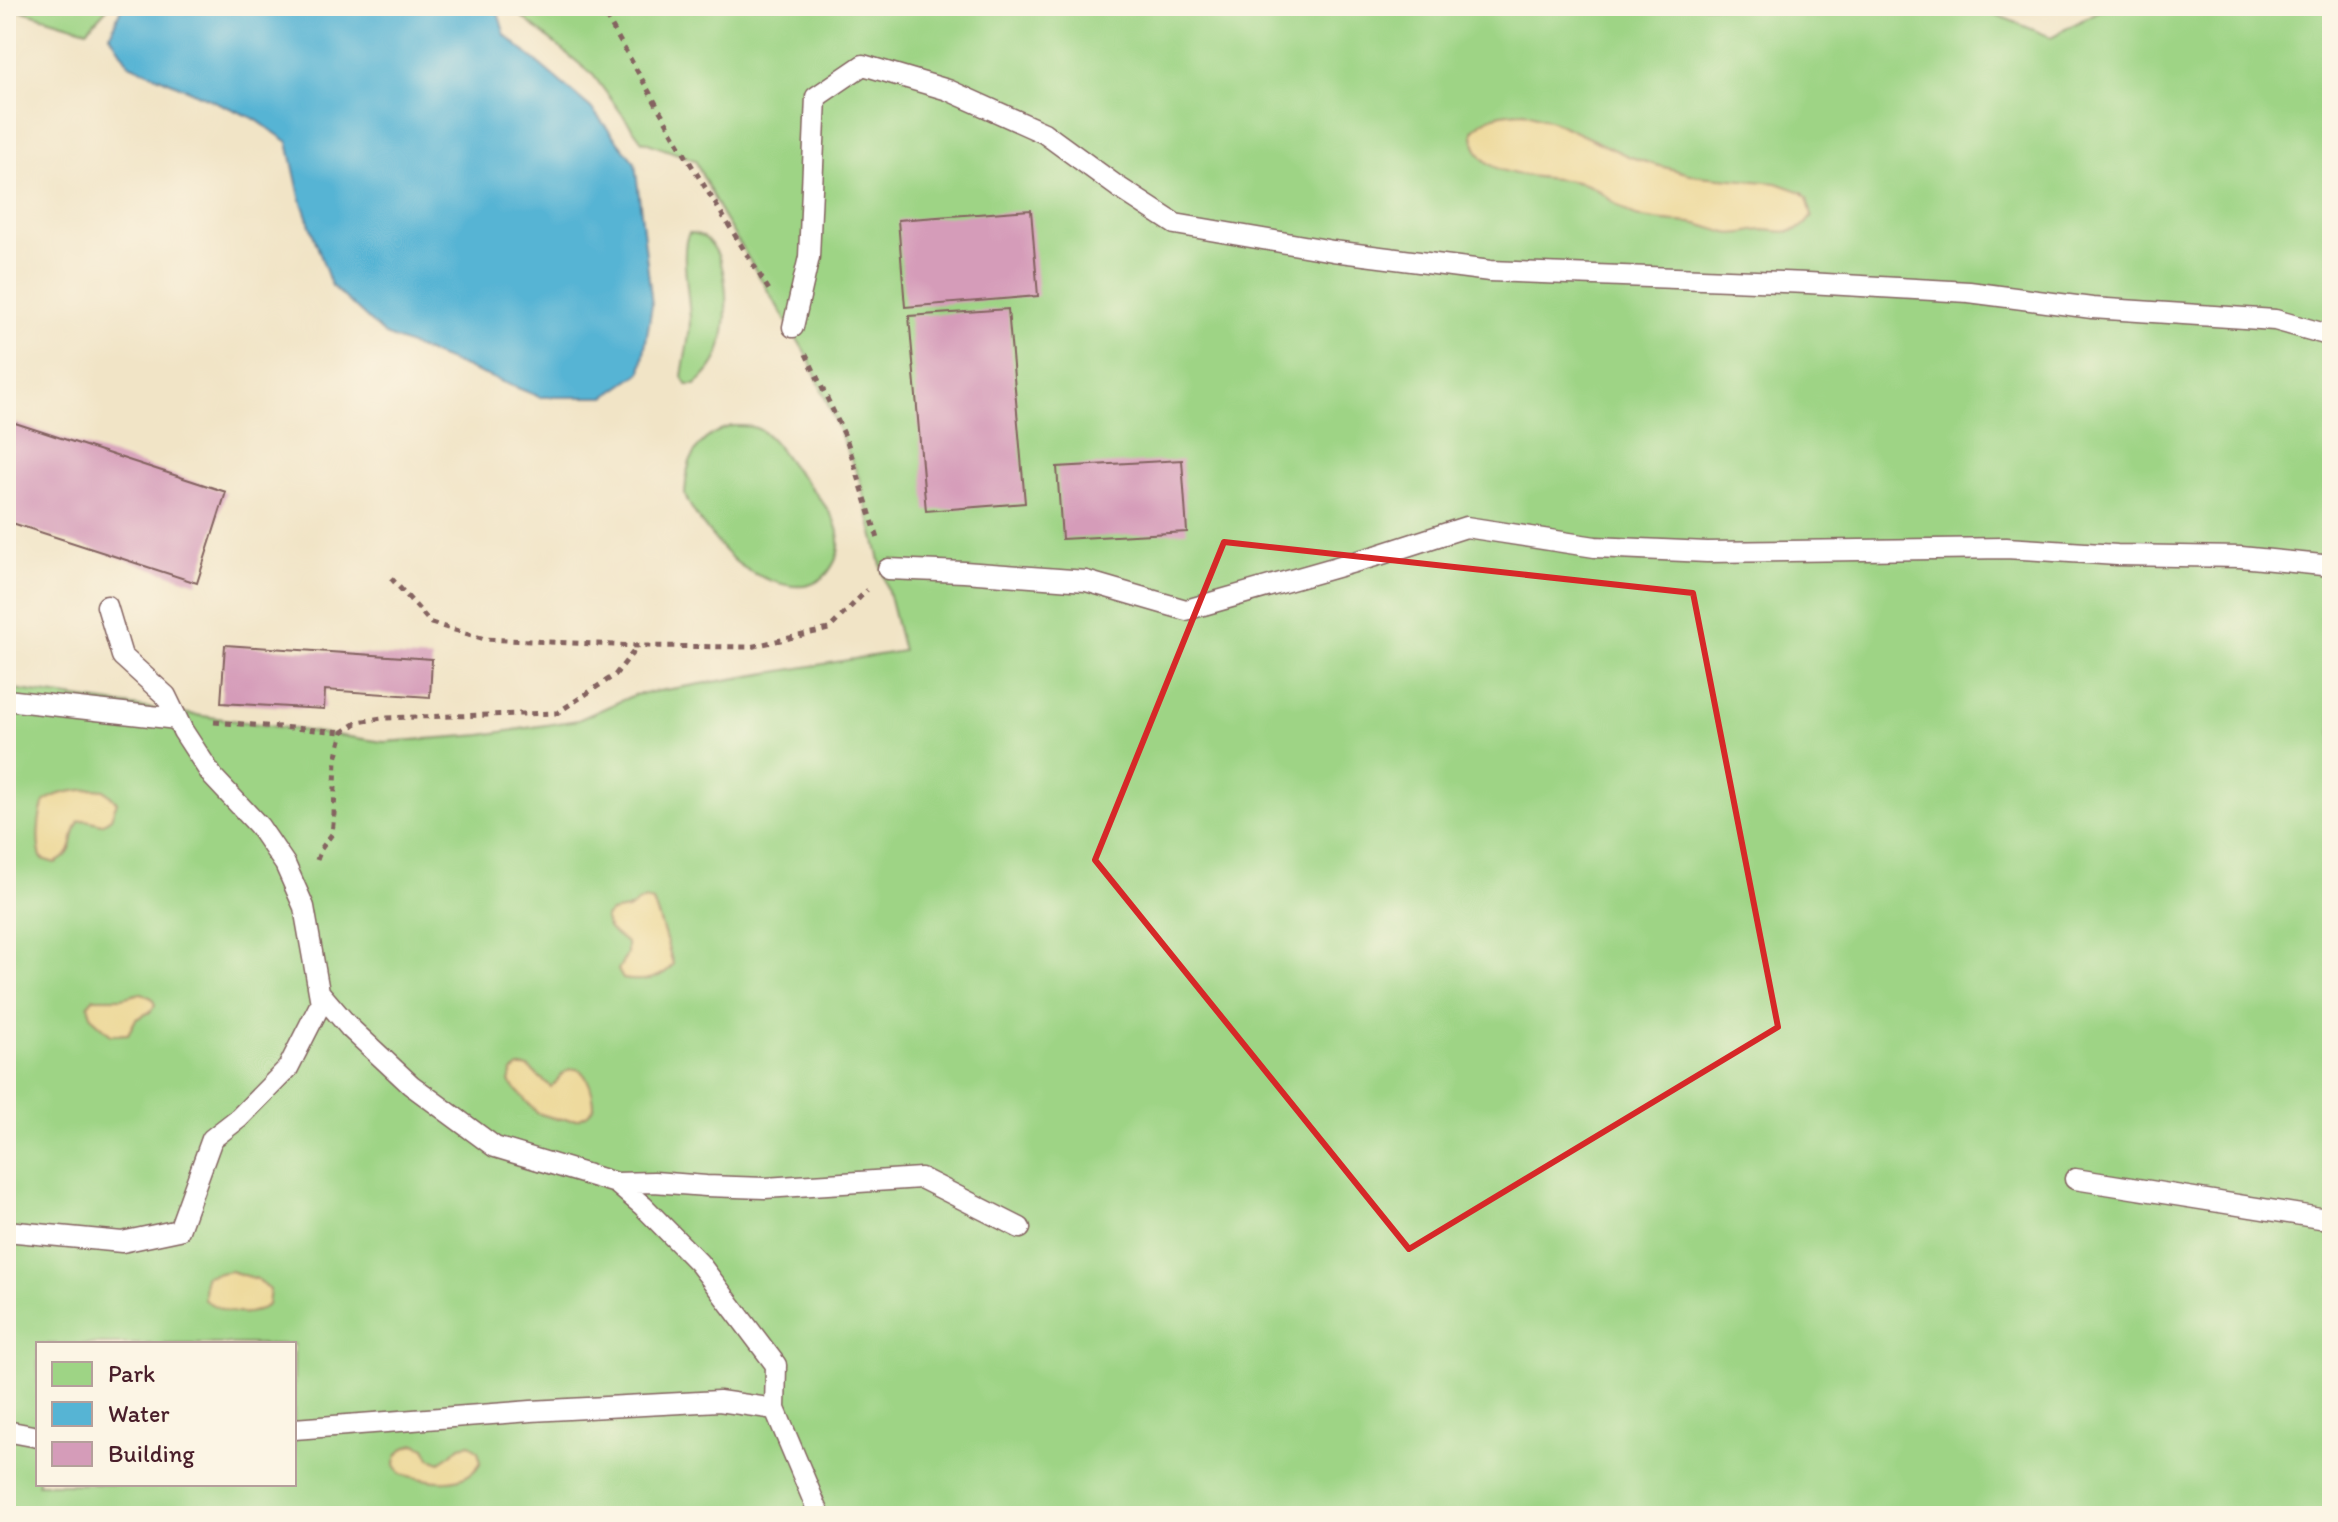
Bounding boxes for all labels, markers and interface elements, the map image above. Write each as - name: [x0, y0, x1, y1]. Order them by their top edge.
- legend: [36, 1342, 296, 1486]
- text: Park: [108, 1359, 155, 1388]
- text: Water: [108, 1399, 170, 1428]
- text: Building: [108, 1439, 195, 1468]

